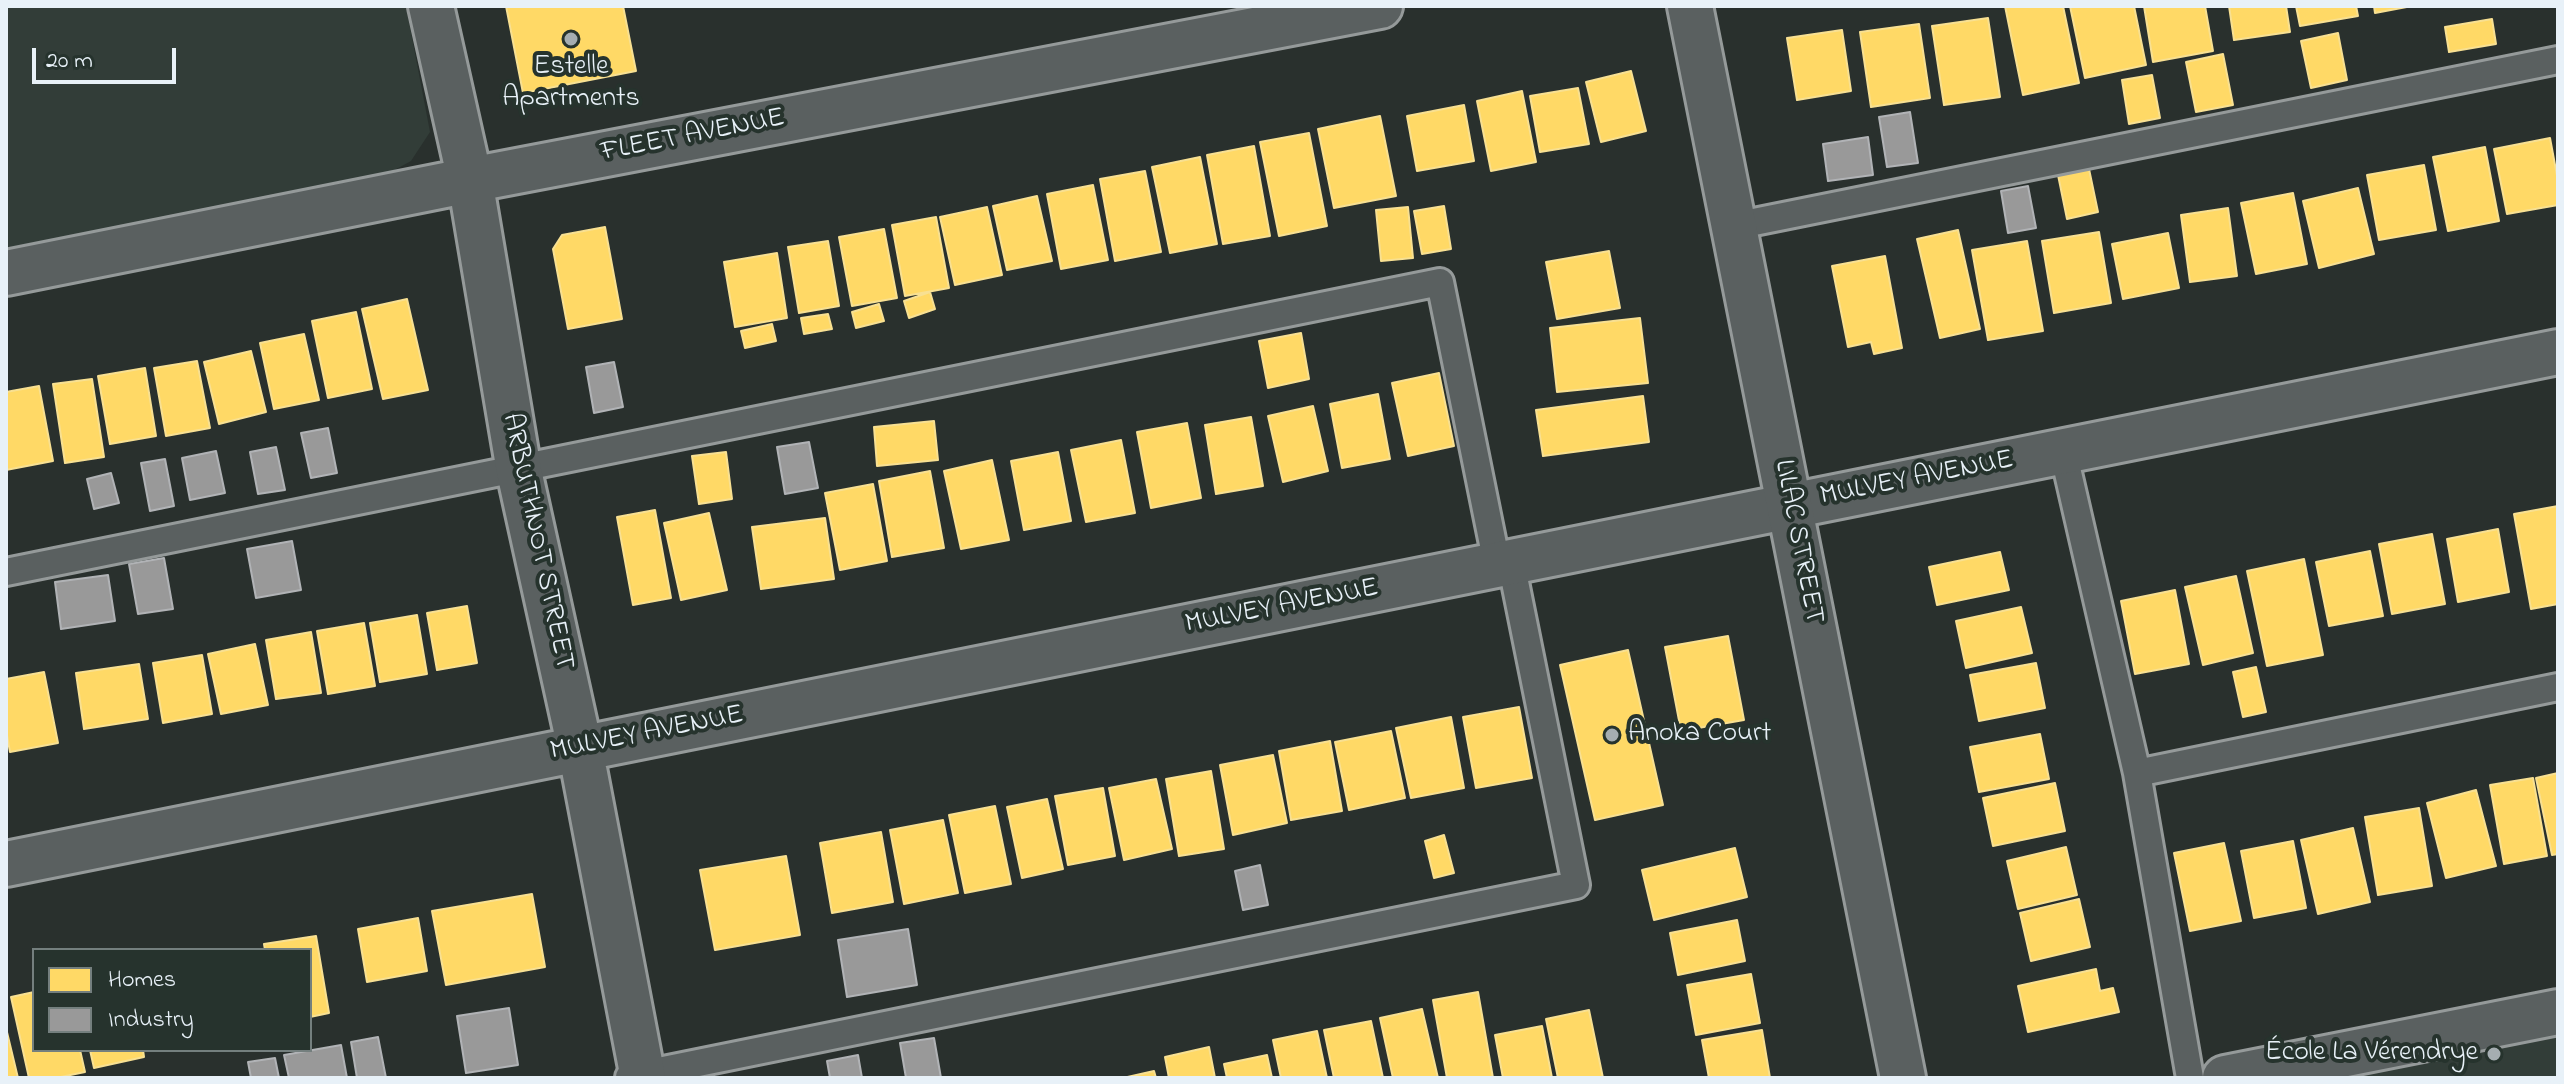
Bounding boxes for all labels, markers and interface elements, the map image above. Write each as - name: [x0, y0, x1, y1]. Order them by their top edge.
- marker: Estelle Apartments: [562, 30, 580, 48]
- scale bar: [36, 32, 180, 82]
- text: 20 m: [46, 44, 93, 79]
- place label: Estelle Apartments: [502, 51, 640, 117]
- street label: FLEET AVENUE: [598, 103, 788, 171]
- street label: ARBUTHNOT STREET: [492, 411, 580, 673]
- street label: MULVEY AVENUE: [1818, 445, 2016, 515]
- street label: LILAC STREET: [1765, 457, 1829, 627]
- street label: MULVEY AVENUE: [1183, 573, 1381, 643]
- street label: MULVEY AVENUE: [548, 700, 746, 770]
- place label: Anoka Court: [1628, 718, 1771, 752]
- marker: Anoka Court: [1603, 726, 1621, 744]
- legend: [32, 948, 312, 1052]
- text: Homes: [108, 963, 176, 998]
- text: Industry: [108, 1003, 194, 1038]
- place label: École La Vérendrye: [2265, 1037, 2478, 1071]
- marker: École La Vérendrye: [2485, 1045, 2503, 1063]

